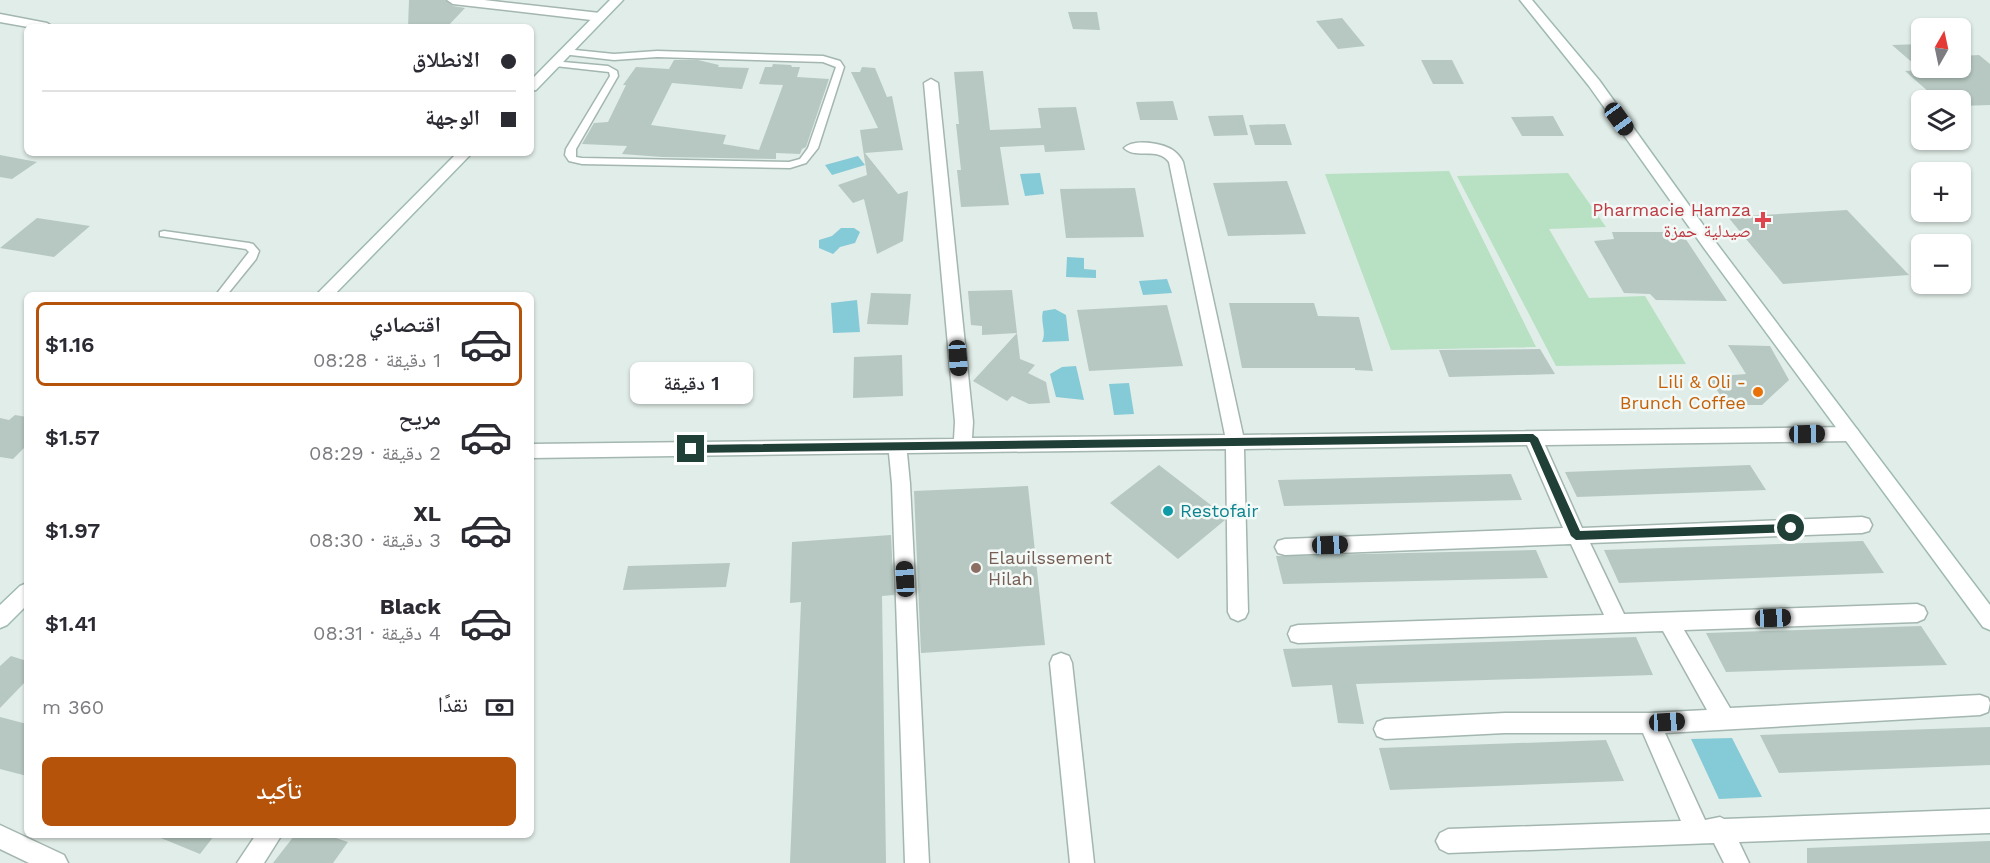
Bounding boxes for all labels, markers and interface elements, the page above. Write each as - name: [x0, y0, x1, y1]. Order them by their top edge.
- north arrow: [1911, 18, 1971, 78]
- map controls: [1911, 18, 1971, 294]
- text: الانطلاق: [412, 47, 480, 72]
- button: layers: [1911, 90, 1971, 150]
- car: [1601, 99, 1637, 139]
- text: الوجهة: [425, 105, 480, 130]
- button: +: [1911, 162, 1971, 222]
- place label: Pharmacie Hamza صيدلية حمزة: [1592, 199, 1751, 241]
- marker: Pharmacie Hamza صيدلية حمزة: [1756, 213, 1770, 227]
- button: −: [1911, 234, 1971, 294]
- text: اقتصادي: [369, 312, 441, 337]
- icon: car: [459, 317, 513, 371]
- text: $1.16: [45, 332, 95, 357]
- car: [948, 339, 968, 377]
- text: 1 دقيقة · 08:28: [313, 348, 441, 372]
- callout: 1 دقيقة: [630, 362, 752, 404]
- text: 1 دقيقة: [663, 371, 720, 395]
- place label: Lili & Oli - Brunch Coffee: [1620, 371, 1746, 413]
- marker: Lili & Oli - Brunch Coffee: [1751, 385, 1765, 399]
- text: مريح: [398, 405, 441, 430]
- icon: car: [459, 410, 513, 464]
- text: $1.57: [45, 425, 100, 450]
- car: [1789, 425, 1825, 443]
- route end: [677, 435, 704, 462]
- text: 2 دقيقة · 08:29: [309, 441, 441, 465]
- place label: Restofair: [1180, 500, 1259, 521]
- text: XL: [413, 501, 441, 526]
- icon: car: [459, 503, 513, 557]
- marker: Restofair: [1161, 504, 1175, 518]
- route start: [1777, 514, 1804, 541]
- text: $1.97: [45, 518, 100, 543]
- text: 3 دقيقة · 08:30: [309, 528, 441, 552]
- car: [1312, 535, 1348, 555]
- place label: Elauilssement Hilah: [988, 547, 1112, 589]
- car: [895, 561, 915, 597]
- marker: Elauilssement Hilah: [969, 561, 983, 575]
- text: Black: [380, 594, 441, 619]
- icon: car: [459, 596, 513, 650]
- car: [1755, 608, 1791, 628]
- text: $1.41: [45, 611, 97, 636]
- text: 4 دقيقة · 08:31: [313, 621, 441, 645]
- icon: cash: [483, 691, 516, 724]
- text: نقدًا: [438, 692, 468, 717]
- text: 360 m: [42, 695, 104, 719]
- car: [1649, 712, 1685, 732]
- button: تأكيد: [42, 757, 516, 826]

